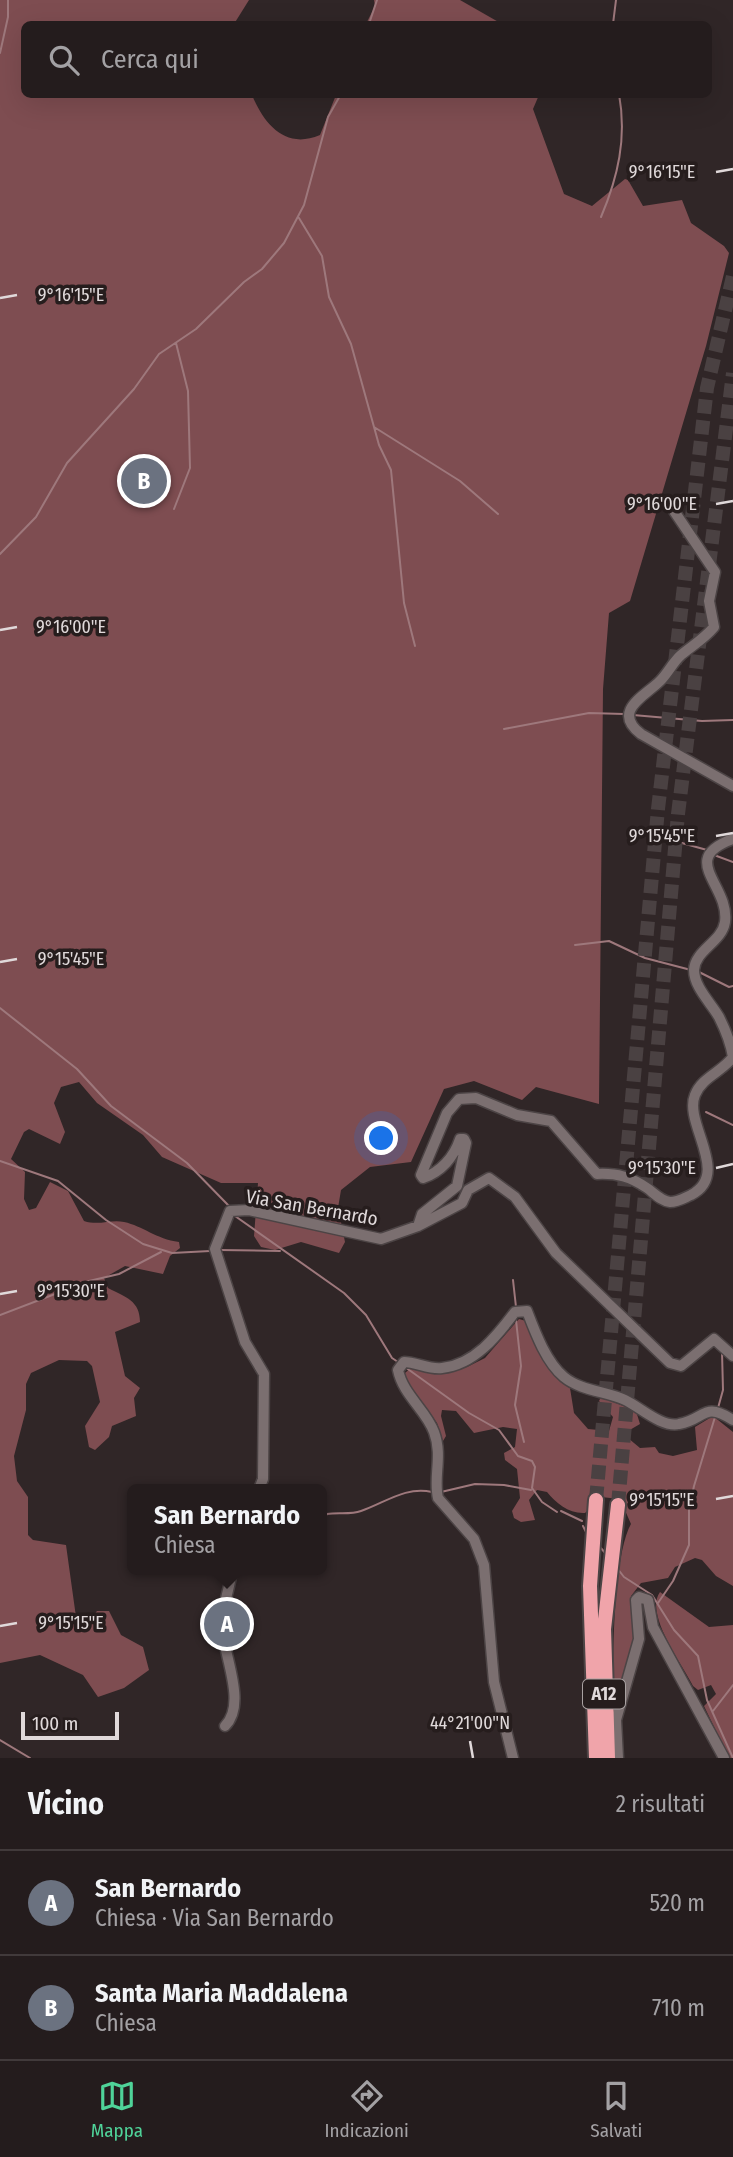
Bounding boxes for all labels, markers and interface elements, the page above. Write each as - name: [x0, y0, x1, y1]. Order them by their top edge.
- search box: [21, 21, 712, 98]
- icon: search: [45, 41, 83, 79]
- text: Cerca qui: [101, 44, 199, 75]
- text: 9°16'15"E: [629, 161, 695, 183]
- text: 9°16'15"E: [38, 284, 104, 306]
- pin: B: [121, 455, 167, 507]
- text: 9°16'00"E: [627, 493, 697, 515]
- text: 9°16'00"E: [36, 616, 106, 638]
- text: 9°15'45"E: [629, 825, 695, 847]
- text: 9°15'45"E: [38, 948, 104, 970]
- your location: [364, 1121, 398, 1155]
- text: 9°15'30"E: [628, 1157, 696, 1179]
- street label: Via San Bernardo: [244, 1185, 380, 1230]
- text: 9°15'30"E: [37, 1280, 105, 1302]
- popup: [127, 1484, 327, 1575]
- text: 9°15'15"E: [629, 1489, 695, 1511]
- text: San Bernardo: [154, 1500, 300, 1531]
- text: Chiesa: [154, 1531, 216, 1559]
- pin: A: [204, 1598, 250, 1650]
- text: 9°15'15"E: [38, 1612, 104, 1634]
- road number: A12: [583, 1680, 625, 1708]
- scale bar: [21, 1709, 119, 1741]
- text: 100 m: [32, 1712, 78, 1735]
- text: 44°21'00"N: [430, 1712, 510, 1734]
- text: Vicino: [28, 1786, 104, 1822]
- text: 2 risultati: [616, 1790, 705, 1818]
- text: San Bernardo: [95, 1873, 241, 1904]
- text: A: [45, 1889, 57, 1917]
- text: 520 m: [649, 1889, 705, 1917]
- text: Chiesa · Via San Bernardo: [95, 1904, 334, 1932]
- text: Santa Maria Maddalena: [95, 1978, 348, 2009]
- text: B: [45, 1994, 57, 2022]
- text: 710 m: [652, 1994, 705, 2022]
- text: Chiesa: [95, 2009, 157, 2037]
- tab: Mappa: [91, 2077, 143, 2142]
- tab: Indicazioni: [324, 2077, 409, 2142]
- tab: Salvati: [590, 2077, 642, 2142]

